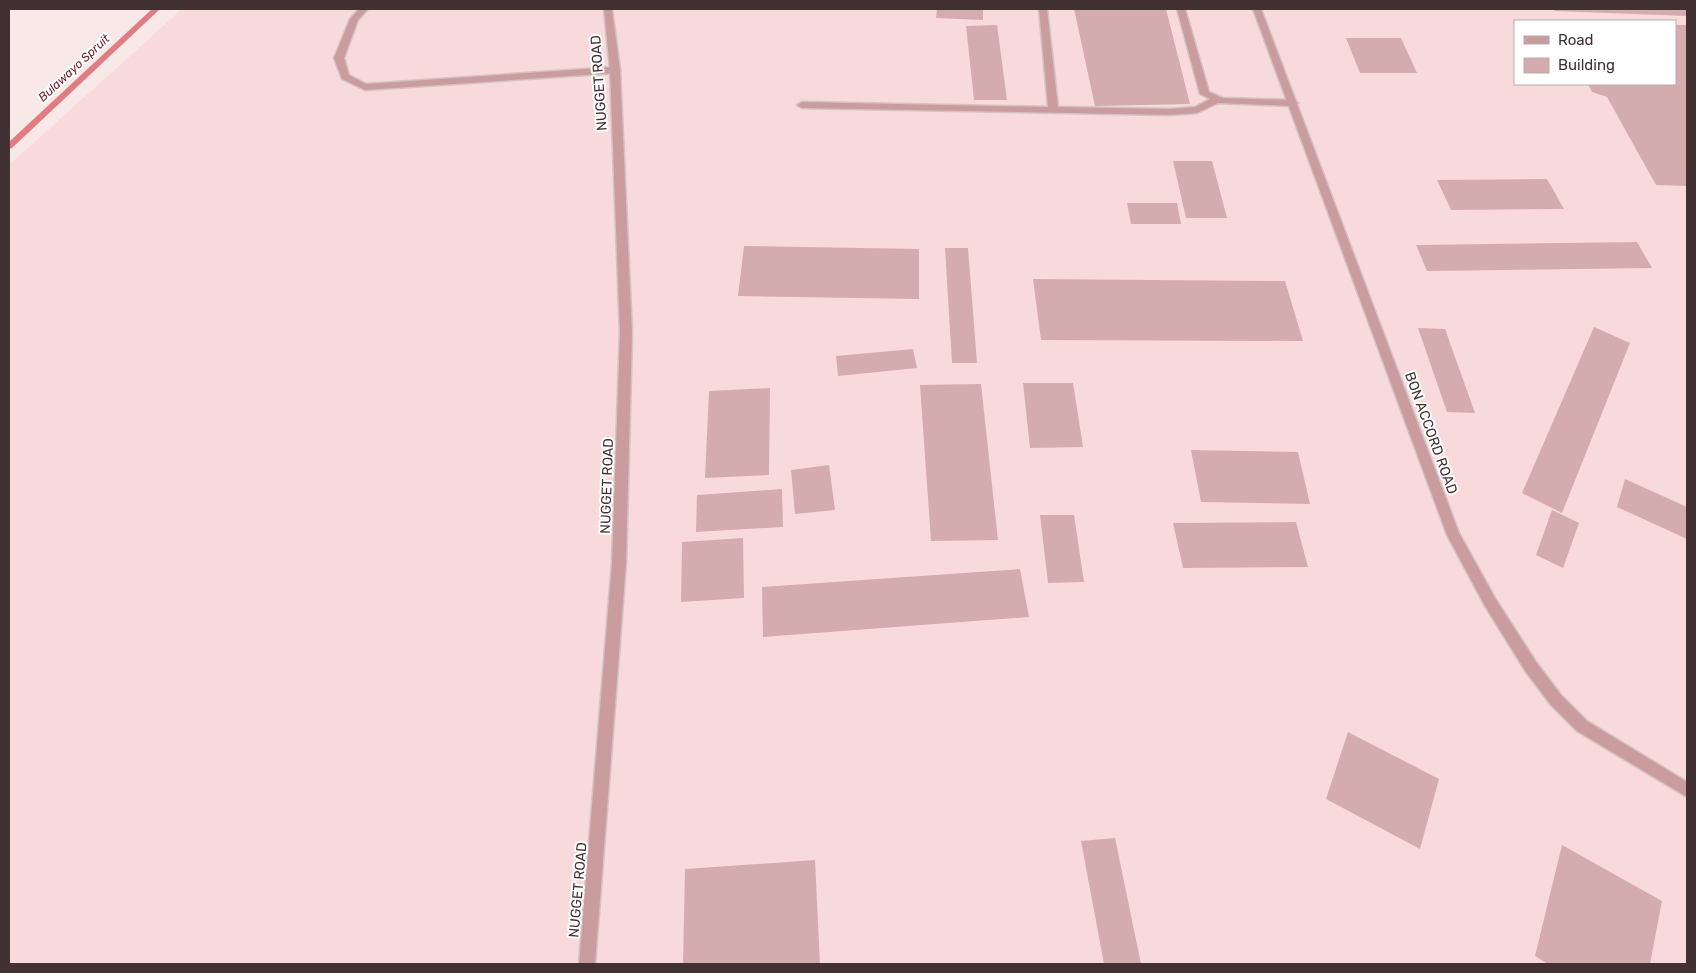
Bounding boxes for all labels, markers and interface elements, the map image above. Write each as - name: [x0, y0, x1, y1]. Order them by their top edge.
- legend: [1514, 20, 1676, 85]
- water label: Bulawayo Spruit: [36, 31, 113, 105]
- text: Road: [1558, 31, 1594, 49]
- street label: NUGGET ROAD: [587, 35, 611, 131]
- text: Building: [1558, 56, 1615, 74]
- street label: BON ACCORD ROAD: [1401, 370, 1461, 496]
- street label: NUGGET ROAD: [597, 438, 617, 534]
- street label: NUGGET ROAD: [565, 842, 591, 938]

